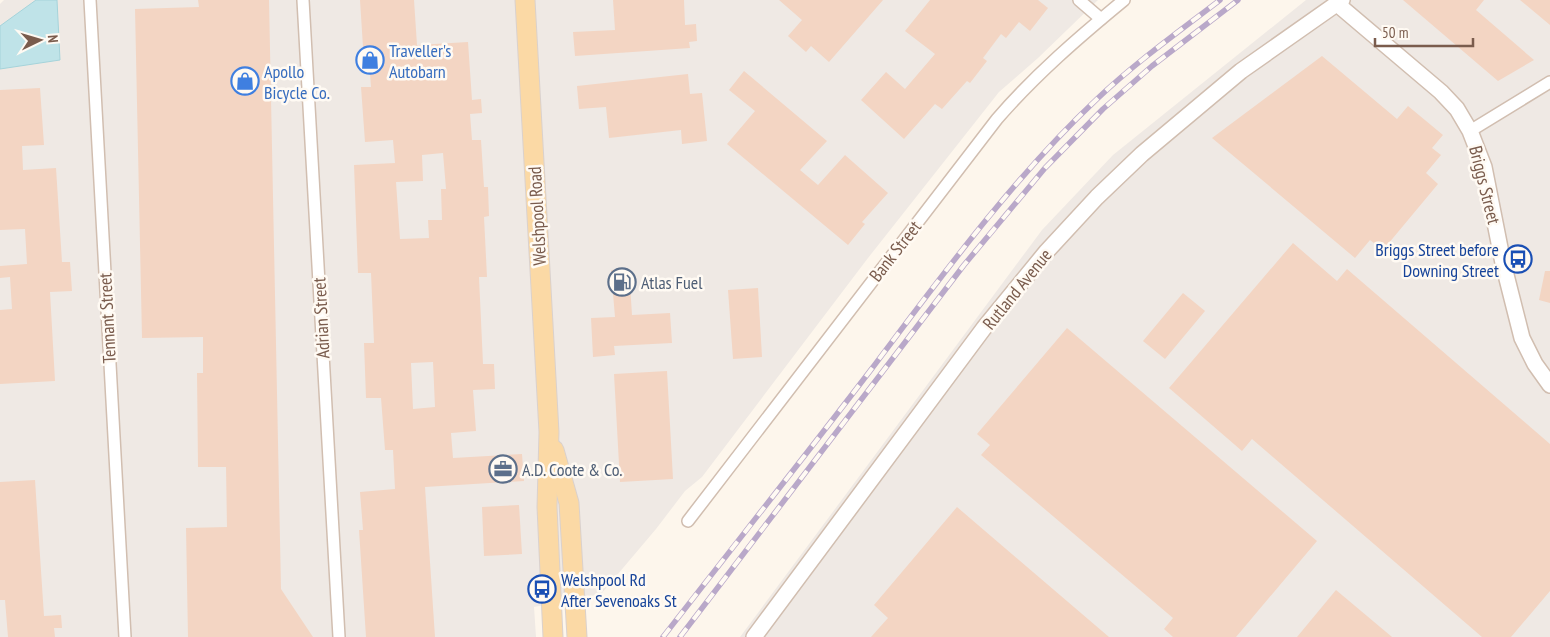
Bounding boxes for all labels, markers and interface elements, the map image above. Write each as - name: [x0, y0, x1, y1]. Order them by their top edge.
- north arrow: [15, 15, 65, 65]
- scale bar: [1375, 15, 1472, 47]
- text: 50 m: [1382, 23, 1408, 42]
- text: N: [44, 34, 62, 43]
- place label: Traveller's Autobarn: [389, 39, 451, 83]
- shop icon: Traveller's Autobarn: [355, 45, 385, 75]
- place label: Apollo Bicycle Co.: [264, 60, 330, 104]
- shop icon: Apollo Bicycle Co.: [230, 66, 260, 96]
- street label: Briggs Street: [1464, 143, 1506, 227]
- street label: Welshpool Road: [523, 166, 551, 266]
- street label: Bank Street: [864, 216, 926, 286]
- place label: Briggs Street before Downing Street: [1375, 238, 1499, 282]
- street label: Rutland Avenue: [977, 244, 1057, 334]
- bus stop icon: Briggs Street before Downing Street: [1503, 244, 1533, 274]
- fuel station icon: Atlas Fuel: [607, 267, 637, 297]
- place label: Atlas Fuel: [641, 271, 703, 294]
- street label: Tennant Street: [93, 272, 121, 364]
- street label: Adrian Street: [307, 277, 335, 359]
- office icon: A.D. Coote & Co.: [488, 454, 518, 484]
- place label: A.D. Coote & Co.: [522, 458, 623, 481]
- place label: Welshpool Rd After Sevenoaks St: [561, 568, 677, 612]
- bus stop icon: Welshpool Rd After Sevenoaks St: [527, 574, 557, 604]

